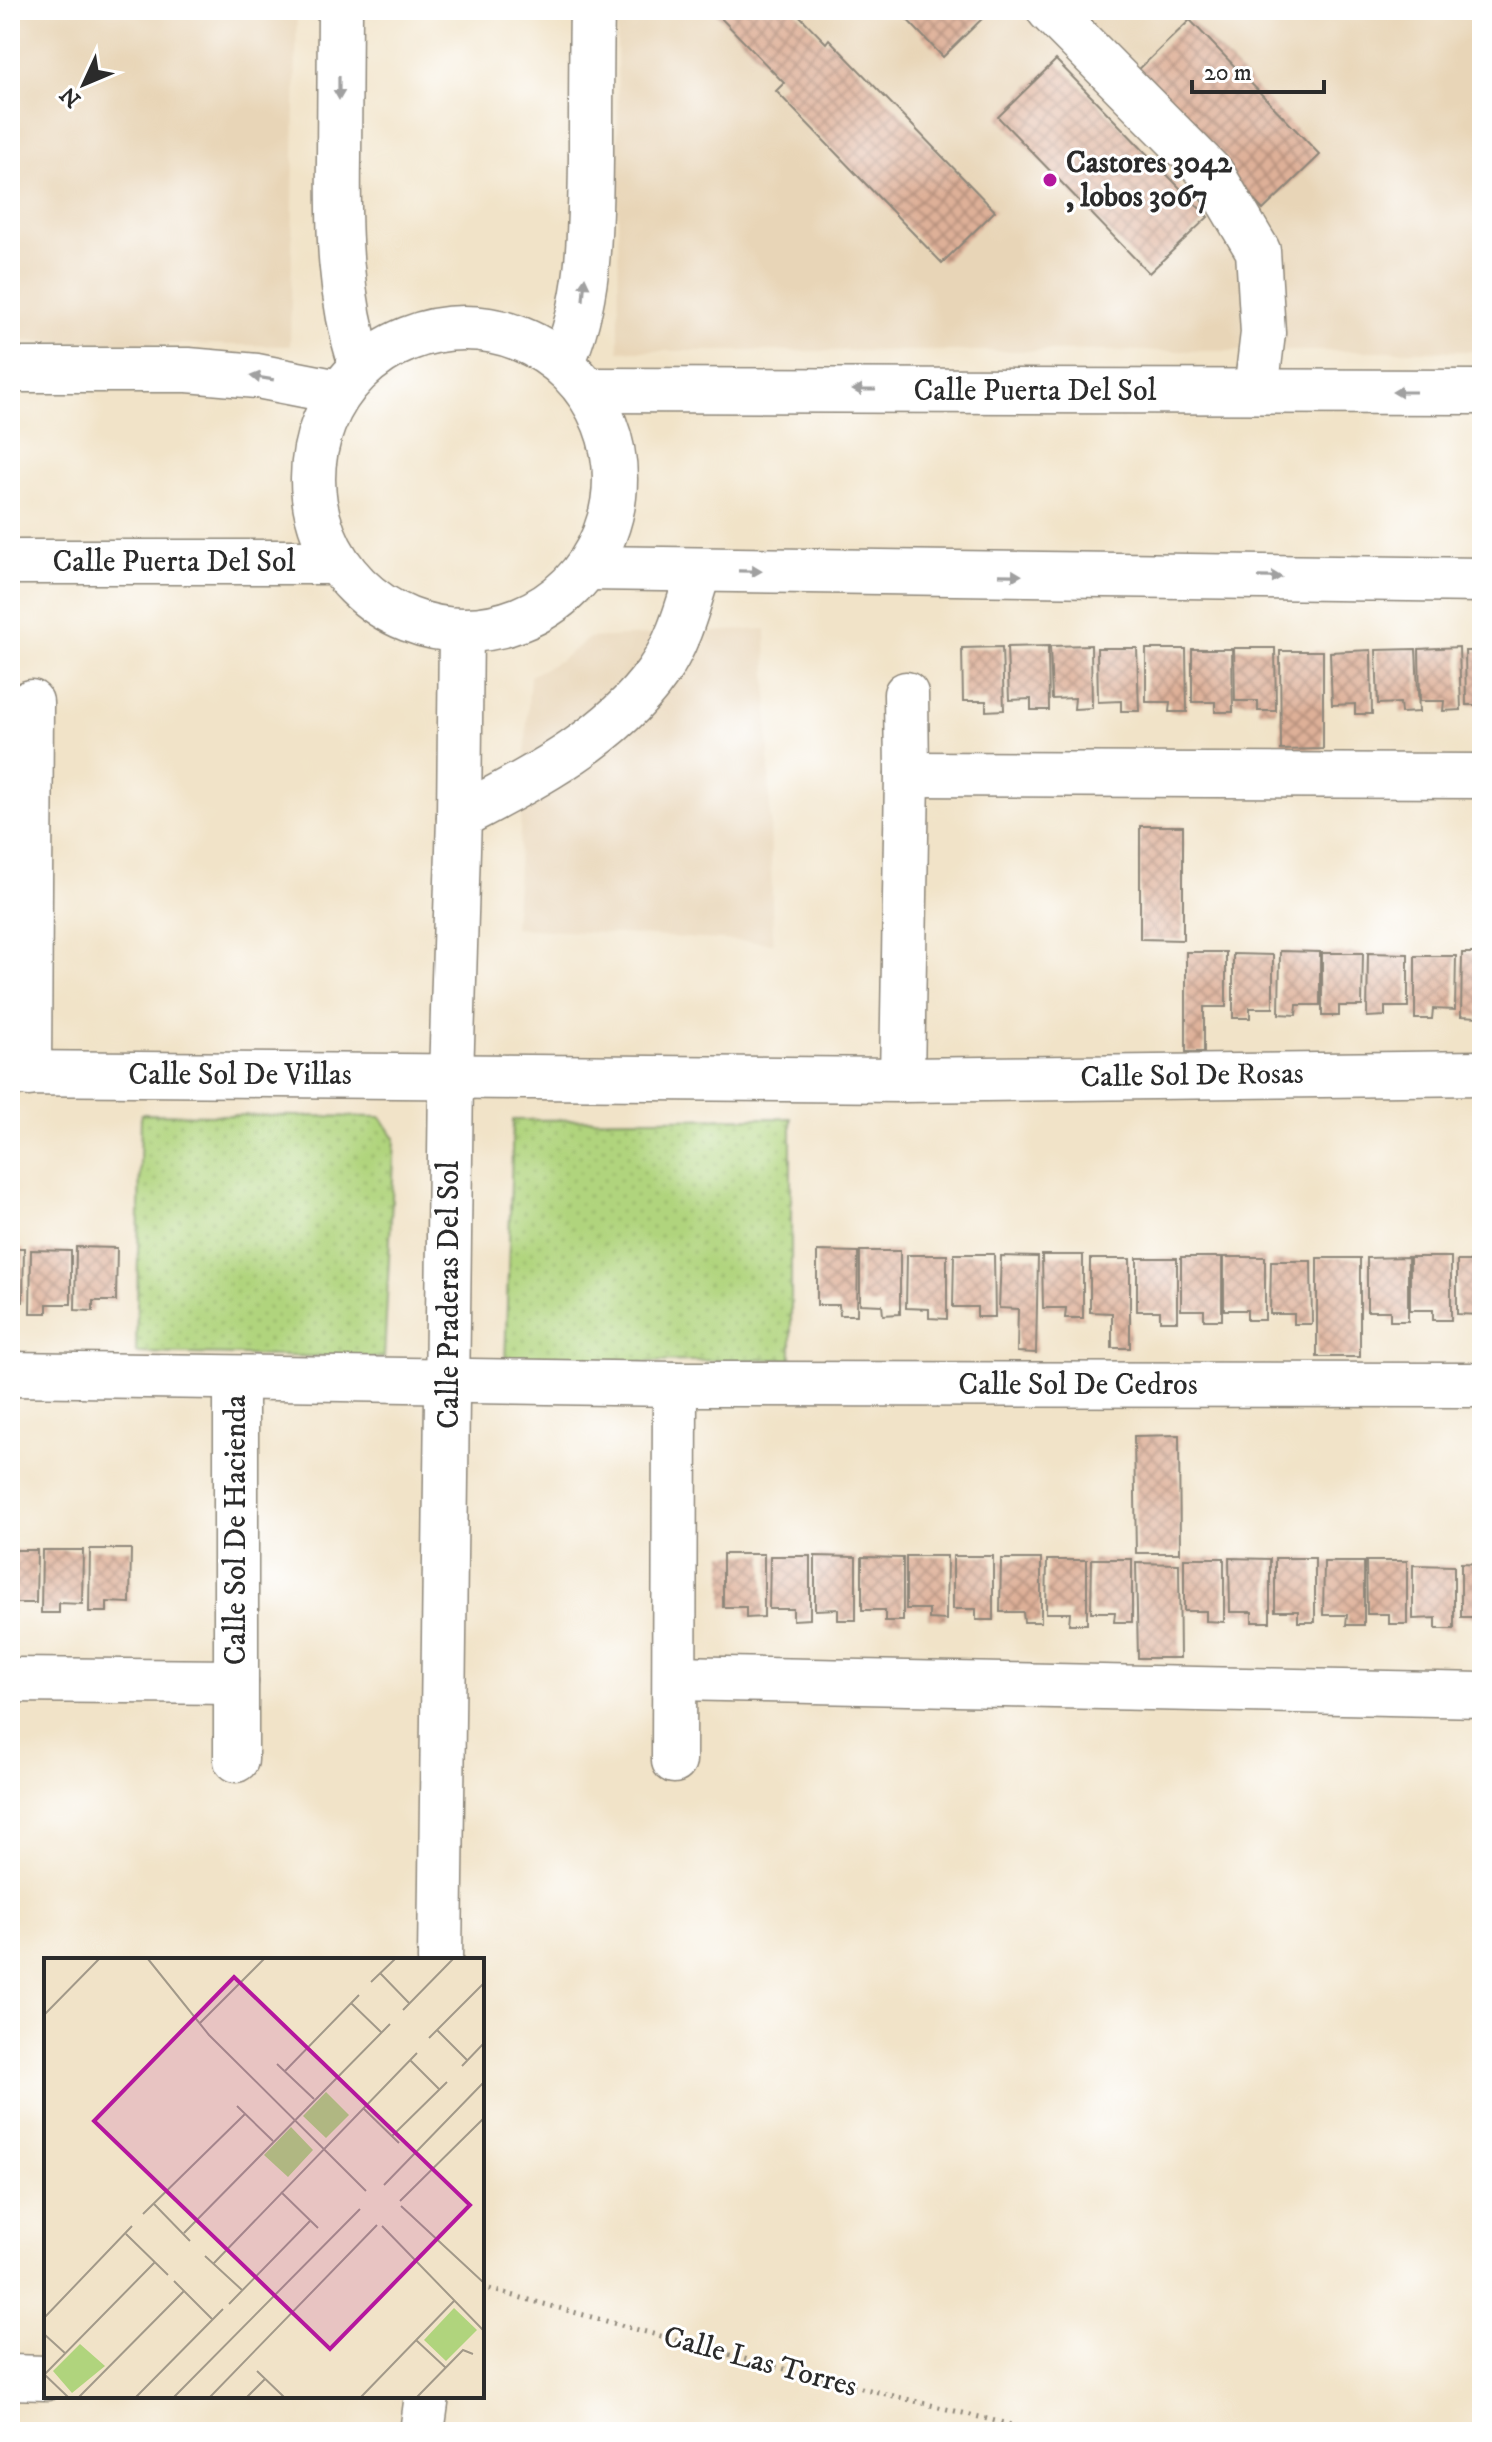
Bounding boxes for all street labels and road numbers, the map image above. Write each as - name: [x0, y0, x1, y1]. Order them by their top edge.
- street label: Calle Puerta Del Sol: [913, 373, 1157, 410]
- street label: Calle Puerta Del Sol: [52, 544, 296, 581]
- street label: Calle Sol De Rosas: [1080, 1056, 1304, 1096]
- street label: Calle Sol De Villas: [128, 1057, 352, 1094]
- street label: Calle Praderas Del Sol: [431, 1161, 468, 1429]
- street label: Calle Sol De Cedros: [958, 1367, 1198, 1404]
- street label: Calle Sol De Hacienda: [218, 1394, 255, 1665]
- street label: Calle Las Torres: [659, 2318, 861, 2406]

